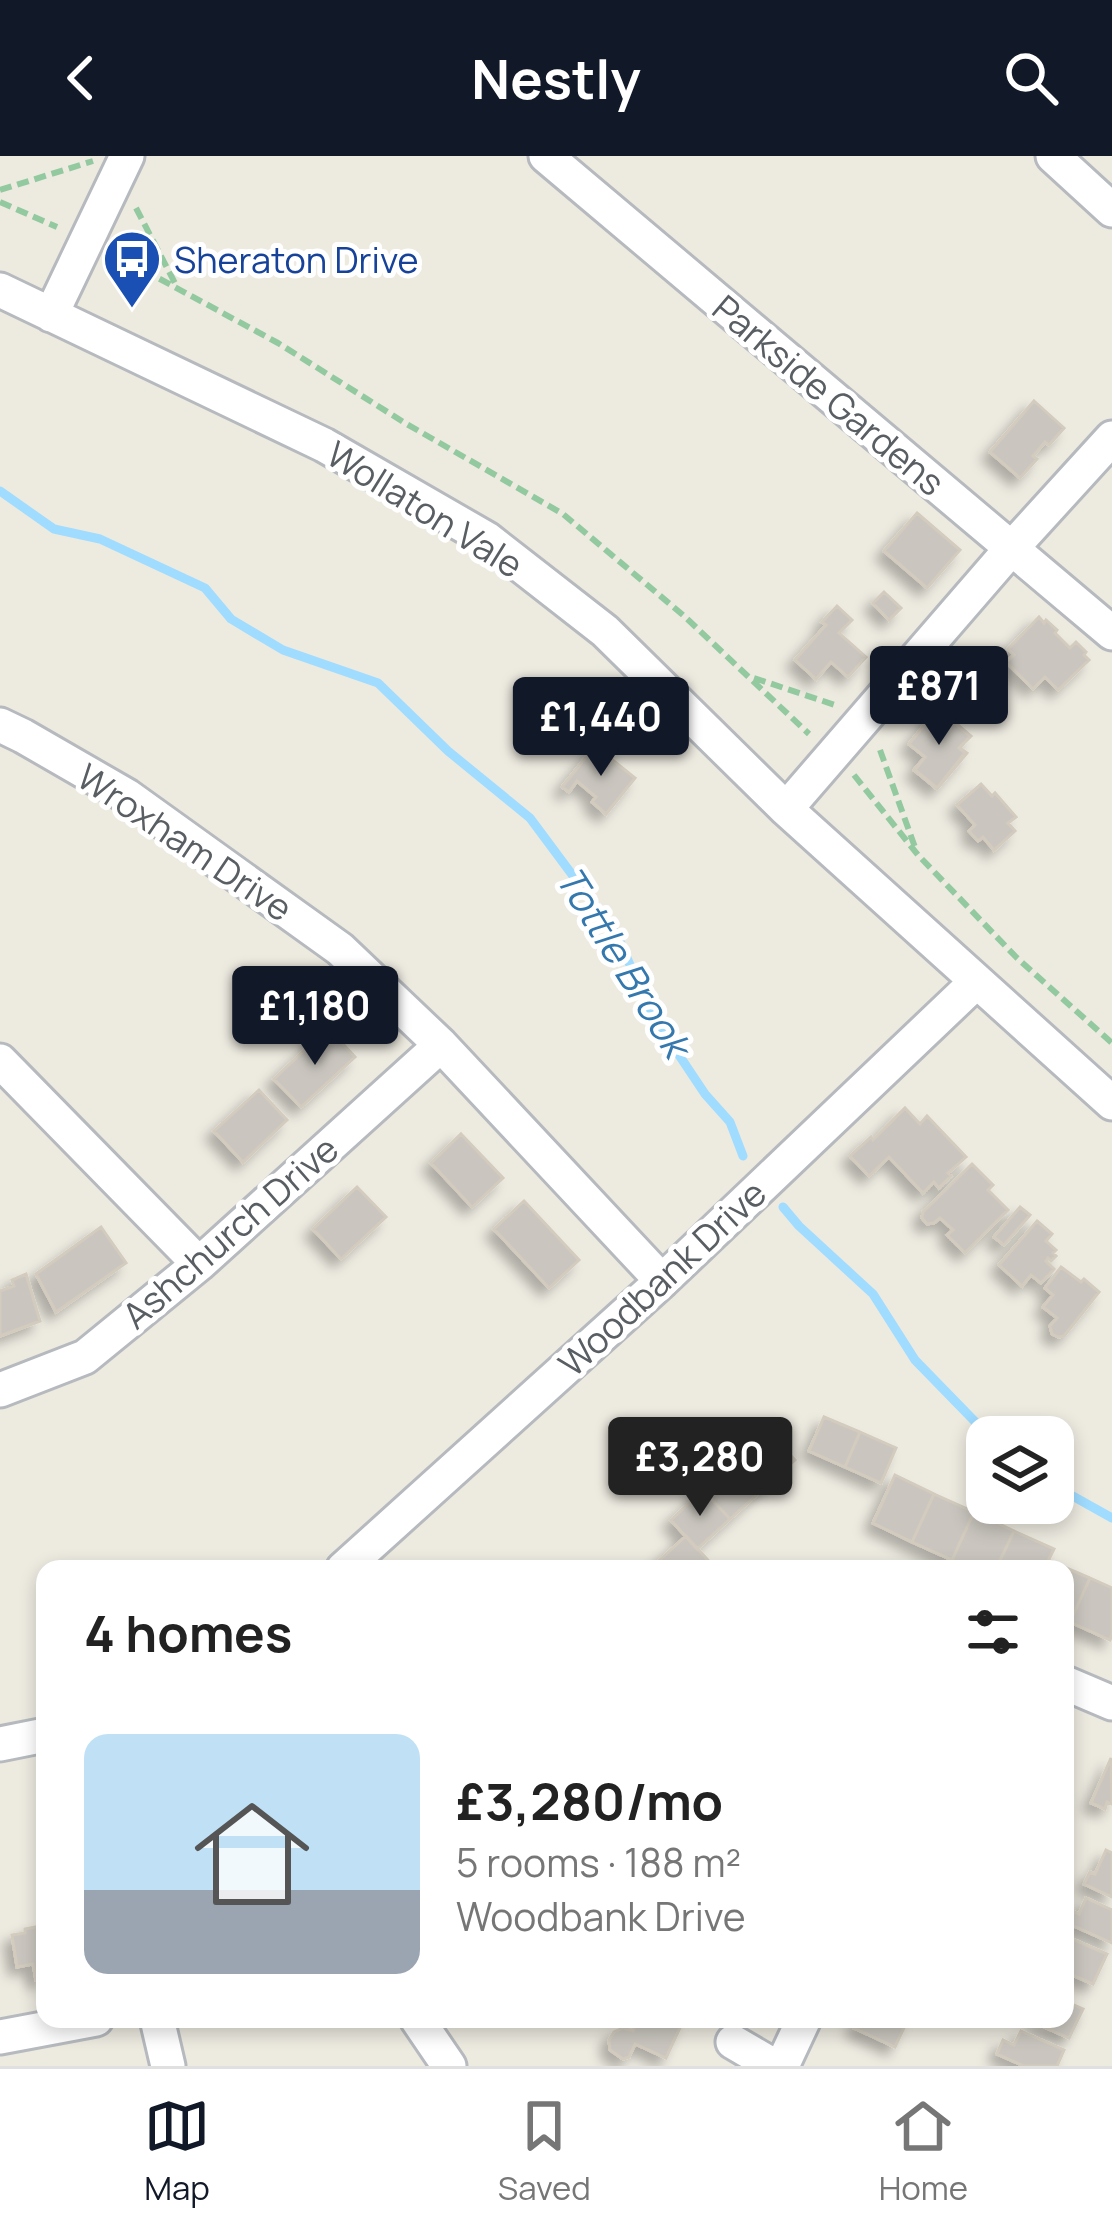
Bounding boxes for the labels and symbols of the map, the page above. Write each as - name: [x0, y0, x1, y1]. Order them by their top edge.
- bus stop icon: Sheraton Drive: [101, 228, 163, 310]
- place label: Sheraton Drive: [174, 235, 419, 284]
- street label: Parkside Gardens: [703, 284, 955, 506]
- street label: Wollaton Vale: [318, 429, 532, 589]
- pin: £871: [868, 646, 1010, 748]
- pin: £1,440: [503, 677, 699, 779]
- street label: Wroxham Drive: [68, 752, 302, 932]
- water label: Tottle Brook: [544, 856, 707, 1071]
- pin: £1,180: [217, 966, 413, 1068]
- street label: Ashchurch Drive: [112, 1125, 348, 1339]
- street label: Woodbank Drive: [548, 1169, 776, 1387]
- pin: £3,280: [602, 1417, 798, 1519]

